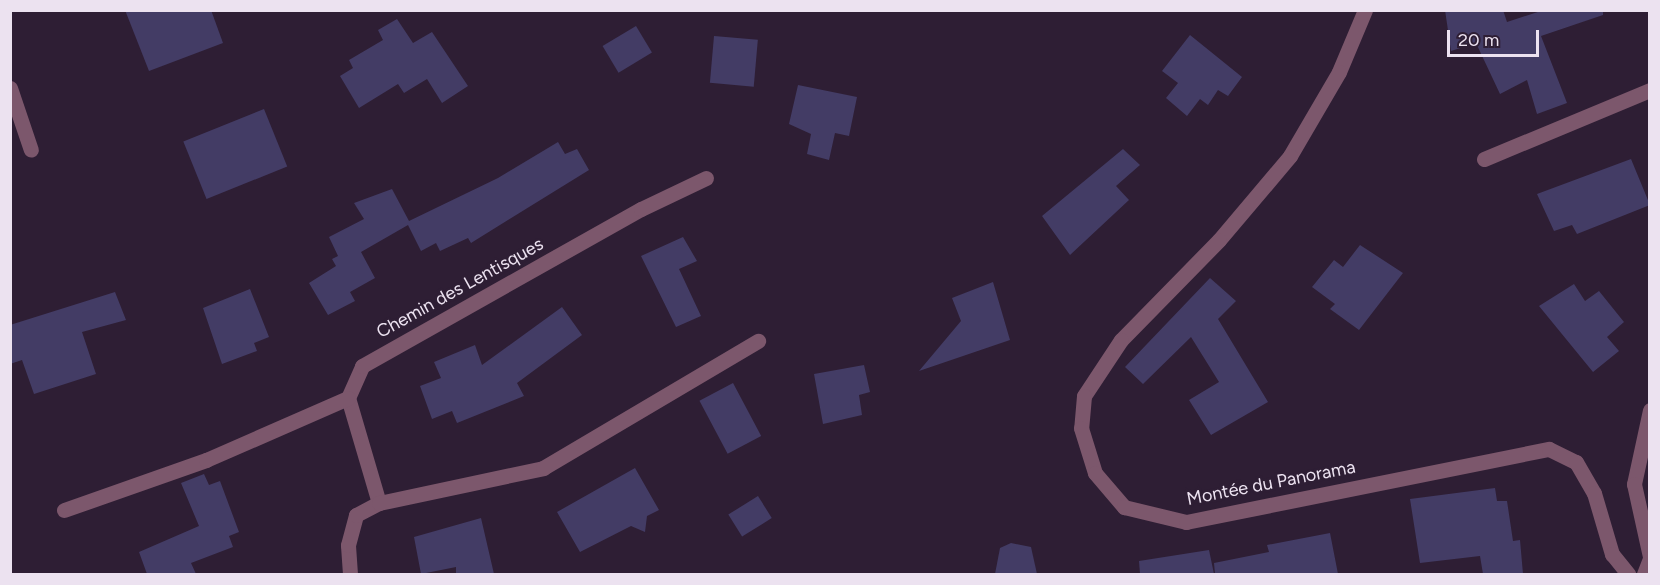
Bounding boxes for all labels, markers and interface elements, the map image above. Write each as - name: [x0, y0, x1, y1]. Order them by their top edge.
- scale bar: [1450, 18, 1542, 56]
- text: 20 m: [1458, 29, 1499, 51]
- street label: Chemin des Lentisques: [373, 233, 547, 343]
- street label: Montée du Panorama: [1185, 456, 1357, 510]

